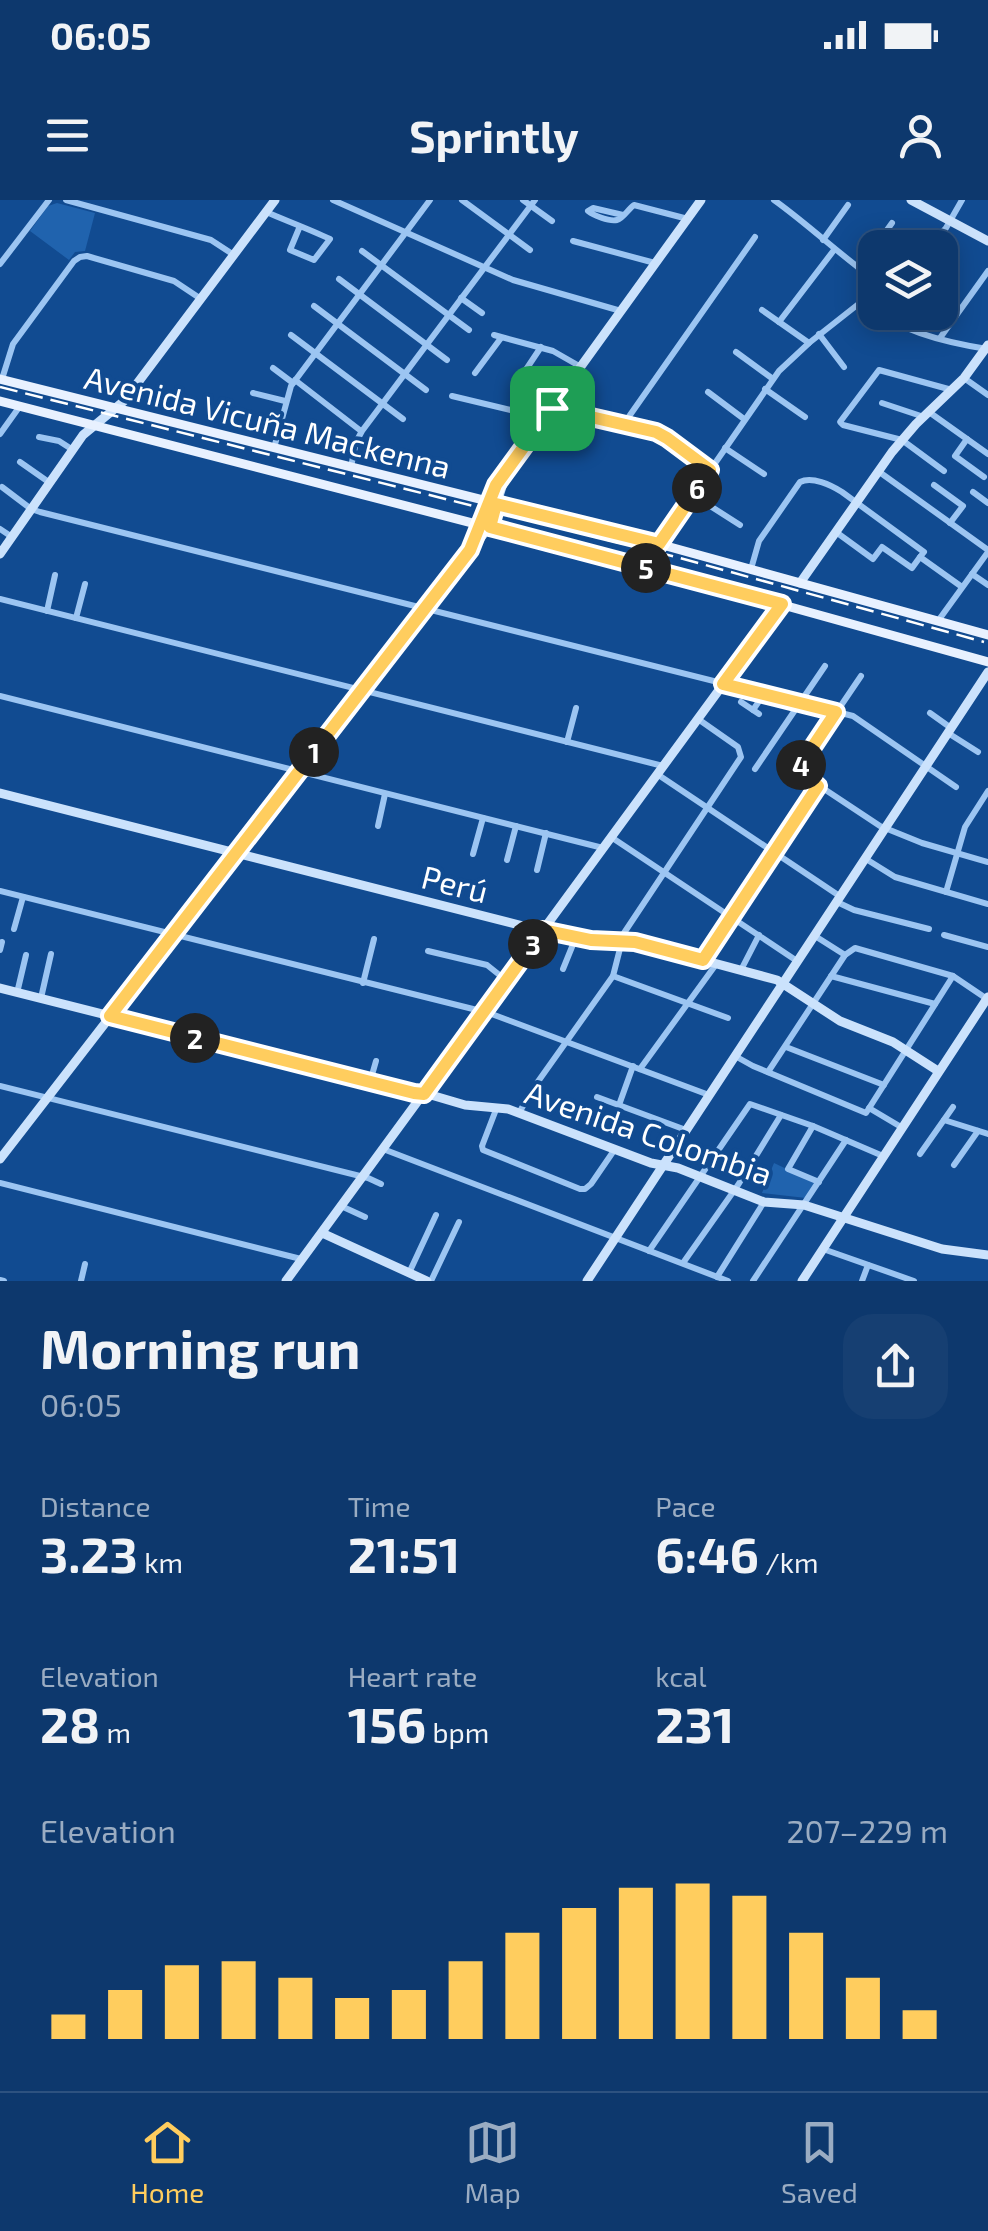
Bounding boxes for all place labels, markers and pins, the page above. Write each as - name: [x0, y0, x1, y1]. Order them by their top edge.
- pin: [510, 366, 595, 451]
- pin: 6: [672, 463, 722, 513]
- pin: 5: [621, 543, 671, 593]
- pin: 1: [289, 727, 339, 777]
- pin: 4: [776, 740, 826, 790]
- pin: 3: [508, 919, 558, 969]
- pin: 2: [170, 1013, 220, 1063]

